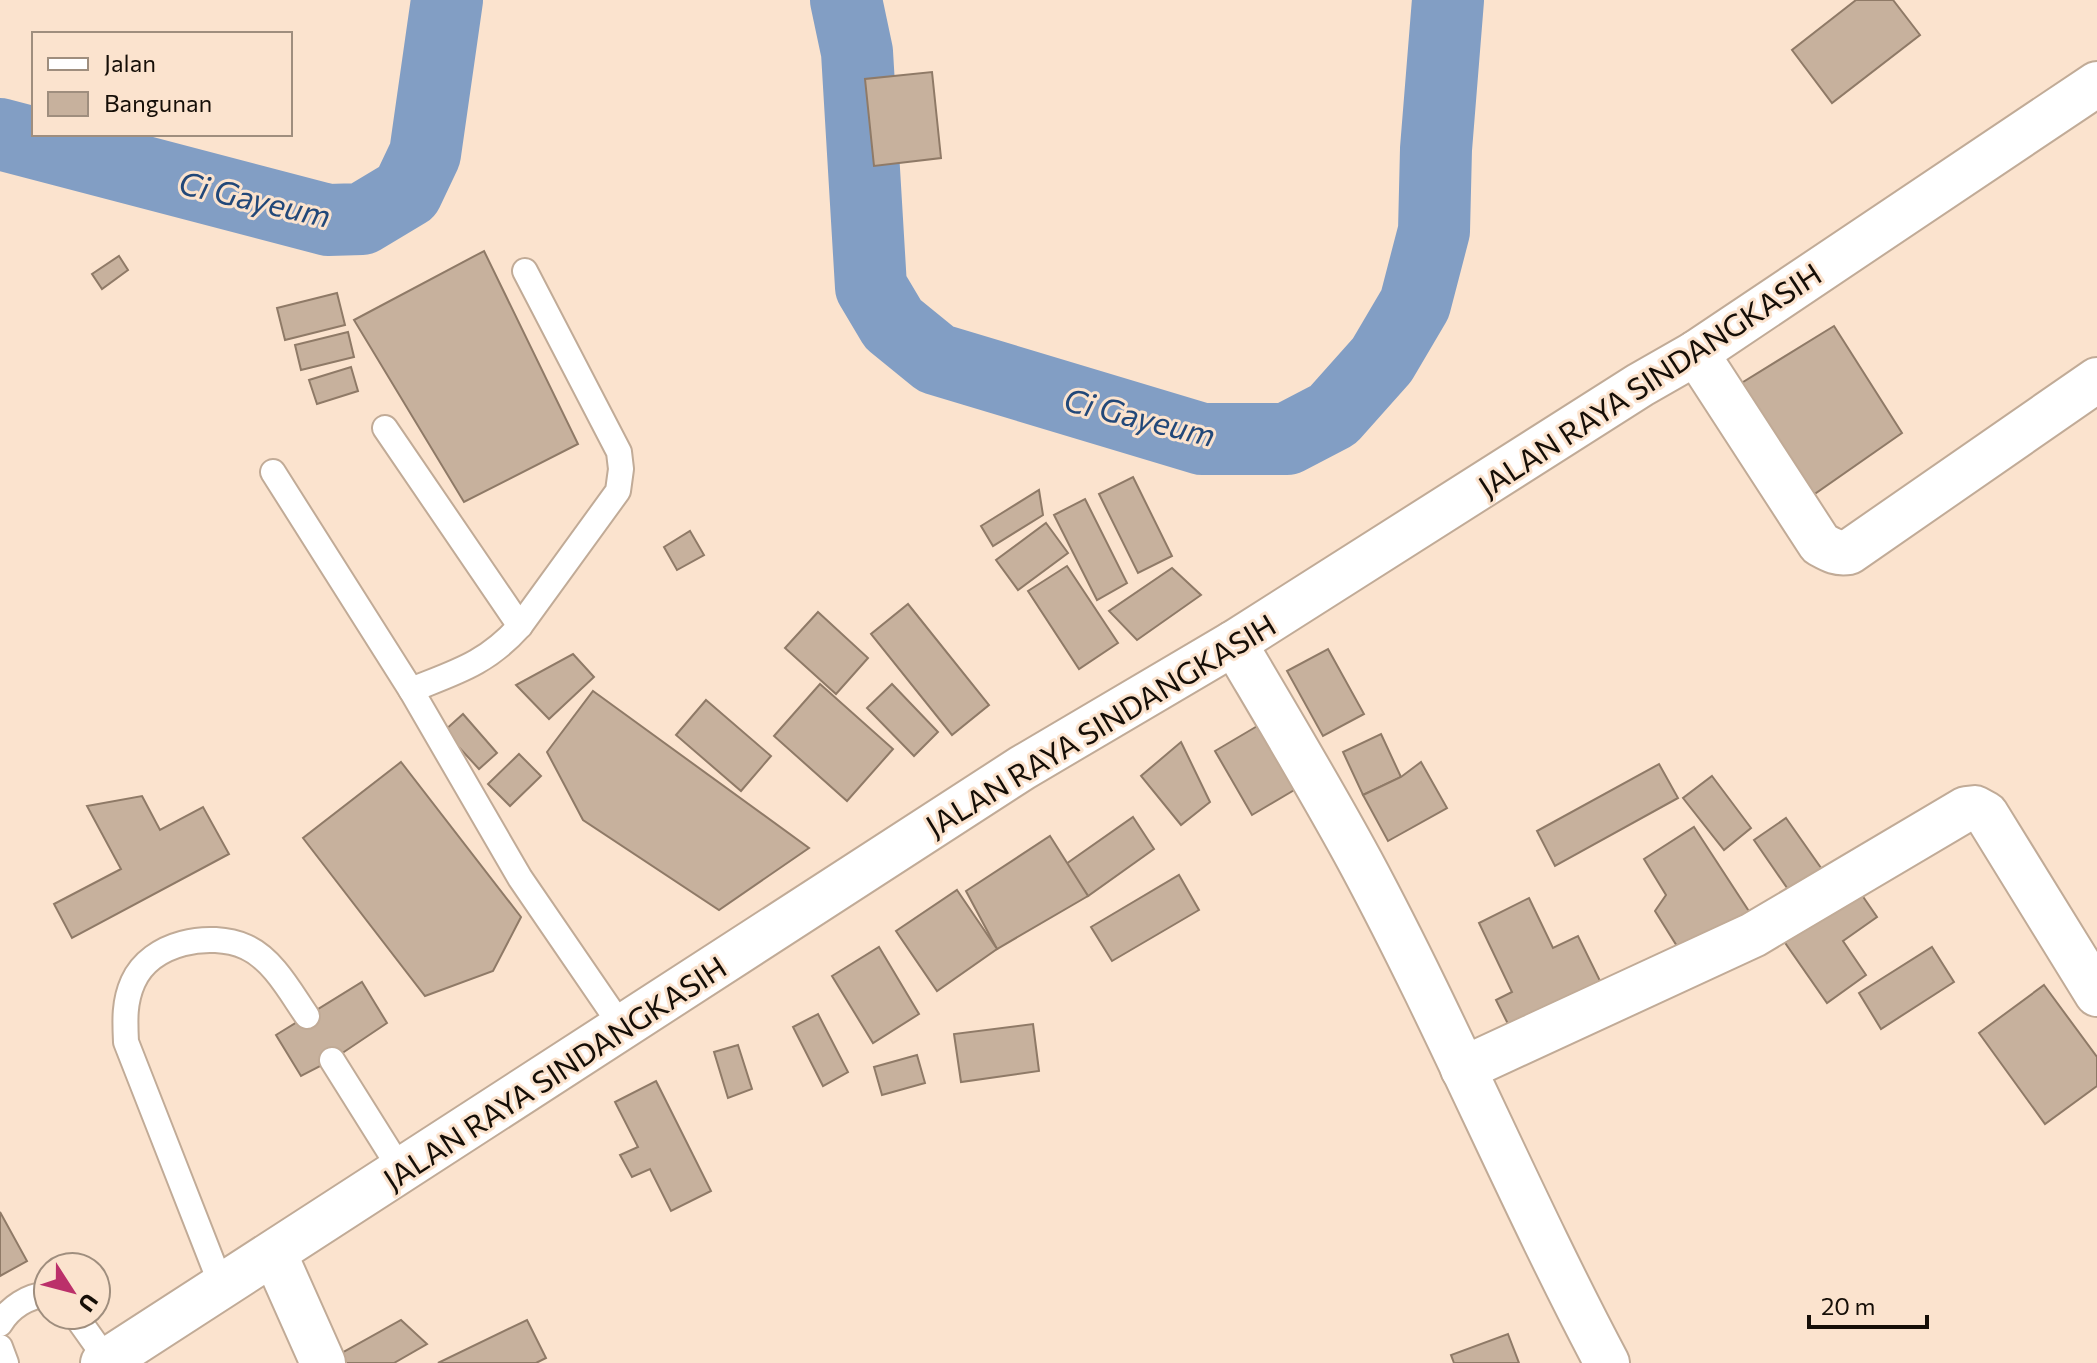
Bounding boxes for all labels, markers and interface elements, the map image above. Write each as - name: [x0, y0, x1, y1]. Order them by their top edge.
- legend: [32, 32, 292, 136]
- text: Jalan: [104, 48, 156, 77]
- text: Bangunan: [104, 88, 212, 117]
- water label: Ci Gayeum: [175, 161, 335, 235]
- street label: JALAN RAYA SINDANGKASIH: [1471, 254, 1827, 504]
- water label: Ci Gayeum: [1060, 378, 1220, 454]
- street label: JALAN RAYA SINDANGKASIH: [918, 605, 1282, 843]
- street label: JALAN RAYA SINDANGKASIH: [376, 947, 732, 1197]
- north arrow: [32, 1251, 112, 1331]
- scale bar: [1809, 1279, 1927, 1329]
- text: U: [73, 1289, 104, 1317]
- text: 20 m: [1821, 1291, 1875, 1320]

